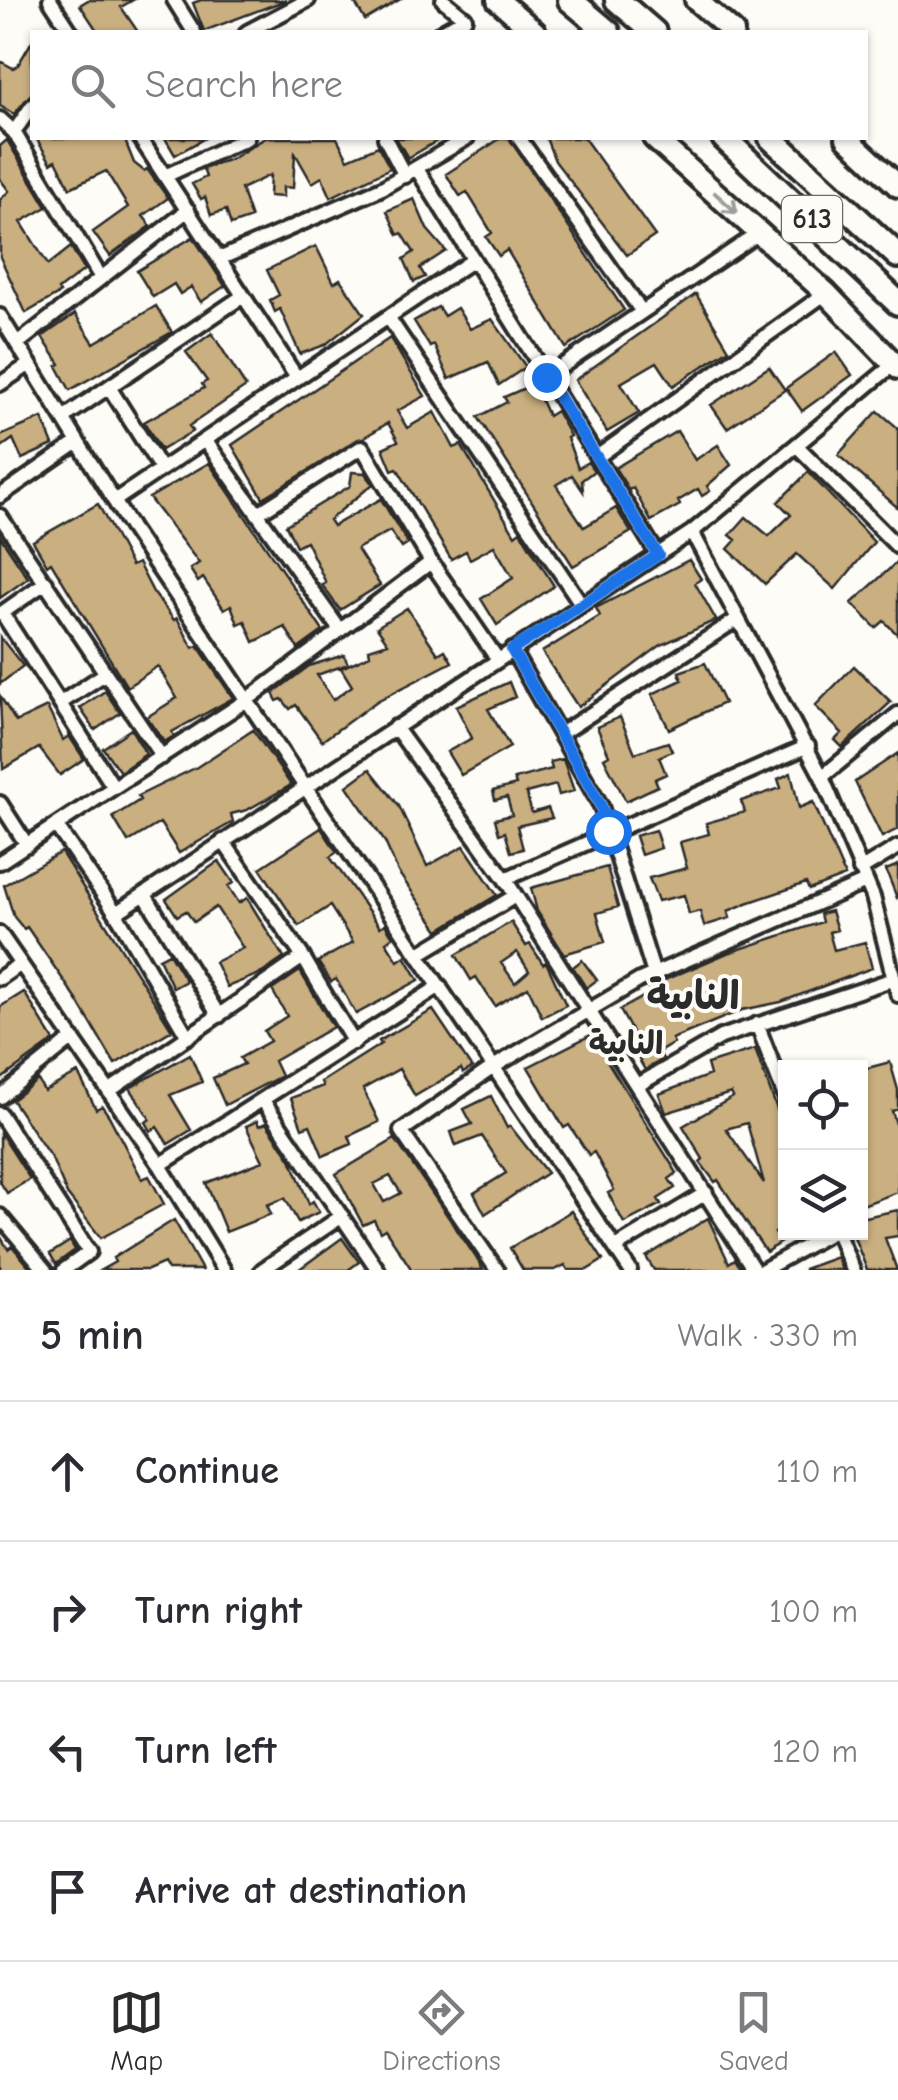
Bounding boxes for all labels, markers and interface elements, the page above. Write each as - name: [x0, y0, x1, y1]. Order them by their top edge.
- search box: [30, 30, 868, 140]
- icon: search: [65, 58, 120, 113]
- text: Search here: [145, 63, 343, 107]
- one-way arrow: [713, 191, 738, 214]
- road number: 613: [782, 196, 842, 242]
- route end: [524, 355, 570, 401]
- route start: [586, 809, 632, 855]
- district label: النابية: [647, 973, 739, 1020]
- district label: النابية: [589, 1025, 663, 1063]
- map controls: [778, 1060, 868, 1240]
- button: locate: [778, 1060, 868, 1150]
- button: layers: [778, 1150, 868, 1240]
- text: 5 min: [40, 1311, 144, 1360]
- text: Walk · 330 m: [677, 1317, 858, 1354]
- icon: ahead: [40, 1444, 95, 1499]
- text: Continue: [135, 1449, 279, 1493]
- text: 110 m: [776, 1453, 858, 1490]
- icon: right: [40, 1584, 95, 1639]
- text: Turn right: [135, 1589, 302, 1633]
- text: 100 m: [769, 1593, 858, 1630]
- icon: left: [40, 1724, 95, 1779]
- text: Turn left: [135, 1729, 276, 1773]
- text: 120 m: [772, 1733, 858, 1770]
- icon: arrive: [40, 1864, 95, 1919]
- text: Arrive at destination: [135, 1869, 467, 1913]
- tab: Map: [109, 1985, 164, 2077]
- tab: Directions: [382, 1985, 501, 2077]
- tab: Saved: [719, 1985, 789, 2077]

